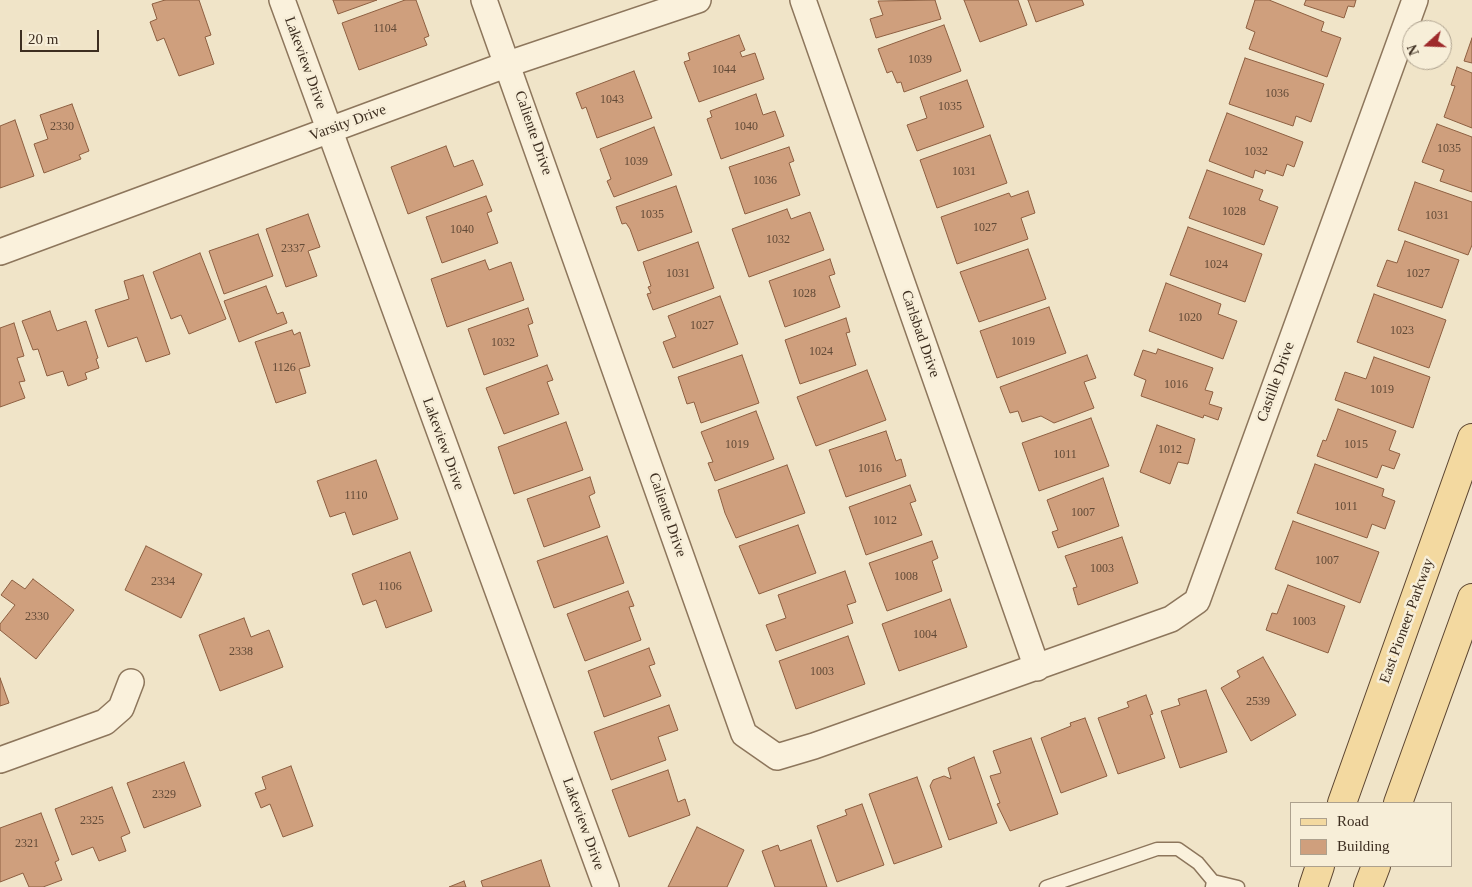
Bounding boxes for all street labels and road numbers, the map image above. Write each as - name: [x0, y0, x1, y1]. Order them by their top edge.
- street label: Lakeview Drive: [280, 14, 330, 112]
- street label: Caliente Drive: [510, 89, 556, 177]
- street label: Varsity Drive: [307, 101, 389, 145]
- street label: Carlsbad Drive: [897, 288, 943, 380]
- street label: Castille Drive: [1253, 340, 1299, 424]
- street label: Lakeview Drive: [418, 395, 468, 493]
- street label: Caliente Drive: [644, 471, 690, 559]
- street label: East Pioneer Parkway: [1376, 556, 1438, 686]
- street label: Lakeview Drive: [558, 775, 608, 873]

